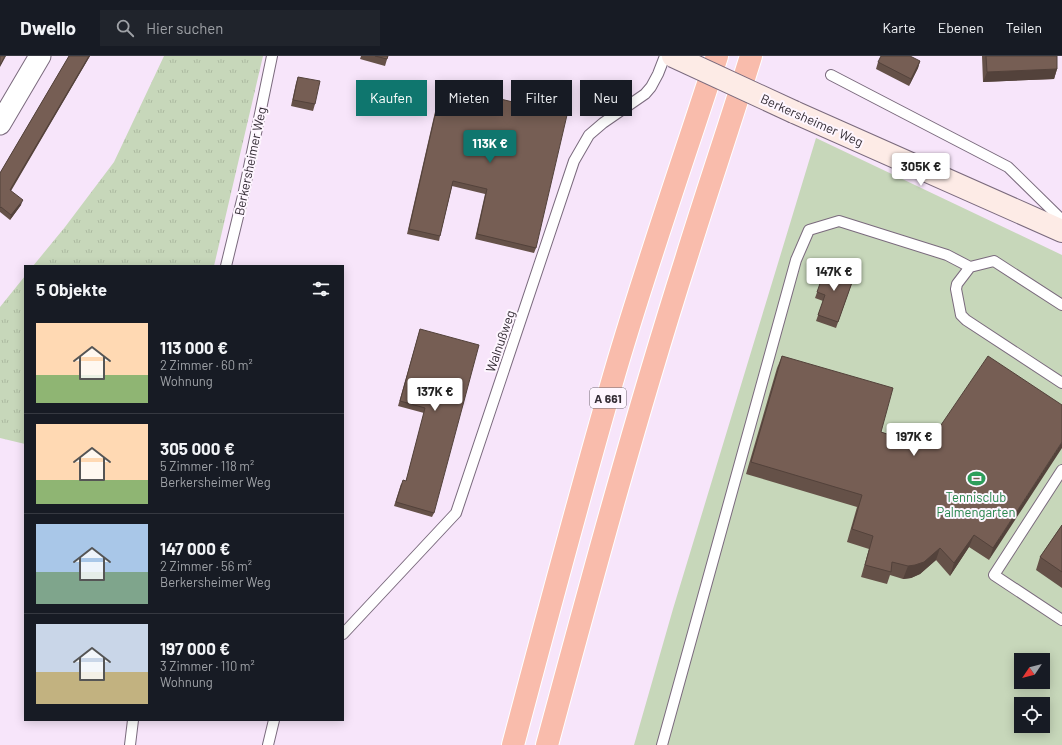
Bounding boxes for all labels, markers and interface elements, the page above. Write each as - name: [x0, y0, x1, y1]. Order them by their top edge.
- search box: [100, 10, 380, 46]
- text: Dwello: [20, 16, 76, 39]
- icon: search: [114, 17, 136, 39]
- text: Hier suchen: [146, 19, 223, 37]
- text: Karte: [882, 19, 916, 36]
- text: Ebenen: [938, 19, 984, 36]
- text: Teilen: [1006, 19, 1042, 36]
- chip: Kaufen: [356, 80, 427, 116]
- chip: Mieten: [435, 80, 503, 116]
- chip: Filter: [511, 80, 572, 116]
- chip: Neu: [580, 80, 632, 116]
- street label: Berkersheimer Weg: [758, 90, 866, 150]
- street label: Berkersheimer Weg: [231, 105, 269, 217]
- pin: 113K €: [457, 130, 523, 164]
- text: 113K €: [472, 135, 508, 151]
- pin: 305K €: [888, 153, 954, 187]
- text: 305K €: [901, 158, 941, 174]
- pin: 147K €: [801, 258, 867, 292]
- text: 147K €: [816, 263, 852, 279]
- icon: filters: [310, 278, 332, 300]
- text: 5 Objekte: [36, 279, 107, 299]
- street label: Walnußweg: [482, 308, 518, 374]
- text: 113 000 €: [160, 337, 228, 357]
- icon: home: [68, 339, 116, 387]
- text: 2 Zimmer · 60 m²: [160, 357, 253, 373]
- text: Wohnung: [160, 373, 213, 389]
- pin: 137K €: [402, 378, 468, 412]
- text: 137K €: [416, 383, 454, 399]
- road number: A 661: [590, 388, 626, 408]
- pin: 197K €: [881, 423, 947, 457]
- text: 197K €: [896, 428, 932, 444]
- text: 305 000 €: [160, 438, 235, 458]
- icon: home: [68, 440, 116, 488]
- text: 5 Zimmer · 118 m²: [160, 458, 254, 474]
- sports icon: Tennisclub Palmengarten: [966, 468, 986, 488]
- text: Berkersheimer Weg: [160, 474, 271, 490]
- place label: Tennisclub Palmengarten: [937, 489, 1015, 520]
- text: 147 000 €: [160, 538, 230, 558]
- icon: home: [68, 540, 116, 588]
- text: 2 Zimmer · 56 m²: [160, 558, 252, 574]
- text: Berkersheimer Weg: [160, 574, 271, 590]
- text: 197 000 €: [160, 638, 230, 658]
- icon: home: [68, 640, 116, 688]
- north arrow: [1014, 653, 1050, 689]
- map controls: [1014, 653, 1050, 733]
- text: 3 Zimmer · 110 m²: [160, 658, 255, 674]
- text: Wohnung: [160, 674, 213, 690]
- button: locate: [1014, 697, 1050, 733]

